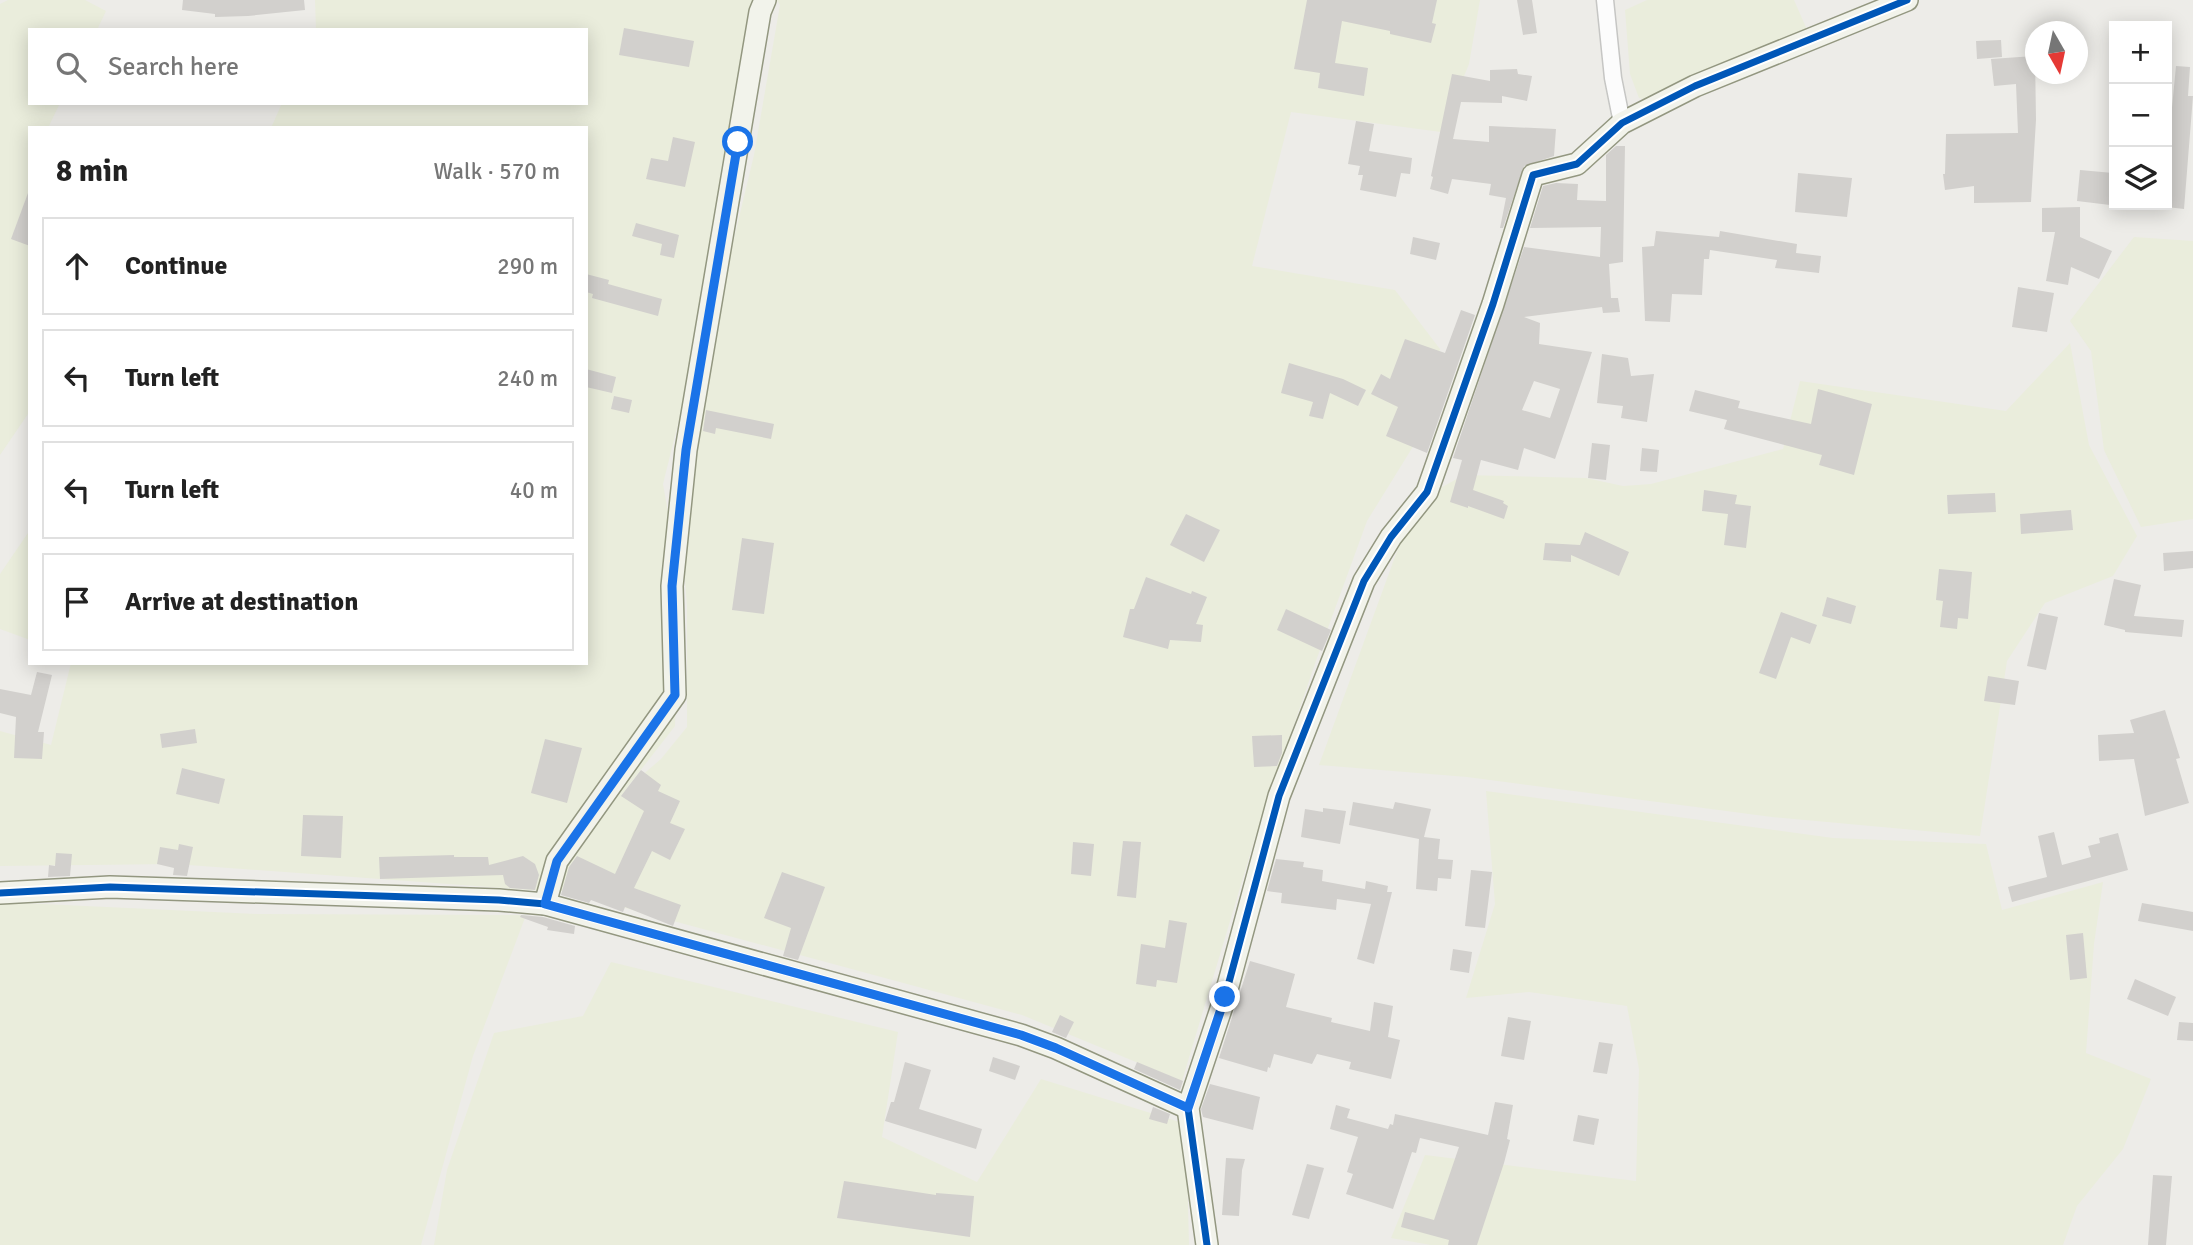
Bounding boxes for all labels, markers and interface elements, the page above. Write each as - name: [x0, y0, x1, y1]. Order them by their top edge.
- north arrow: [2025, 21, 2088, 84]
- map controls: [2109, 21, 2172, 210]
- button: +: [2109, 21, 2172, 84]
- search box: [28, 28, 588, 105]
- icon: search: [52, 48, 90, 86]
- text: Search here: [108, 51, 239, 83]
- button: −: [2109, 84, 2172, 147]
- route start: [722, 126, 753, 157]
- button: layers: [2109, 147, 2172, 210]
- text: 8 min: [56, 153, 128, 190]
- text: Walk · 570 m: [434, 157, 560, 186]
- icon: ahead: [58, 247, 96, 285]
- text: Continue: [125, 250, 227, 282]
- text: 290 m: [497, 252, 558, 281]
- icon: left: [58, 359, 96, 397]
- text: Turn left: [125, 362, 219, 394]
- text: 240 m: [497, 364, 558, 393]
- icon: left: [58, 471, 96, 509]
- text: Turn left: [125, 474, 219, 506]
- text: 40 m: [510, 476, 558, 505]
- icon: arrive: [58, 583, 96, 621]
- text: Arrive at destination: [125, 586, 358, 618]
- route end: [1209, 981, 1240, 1012]

